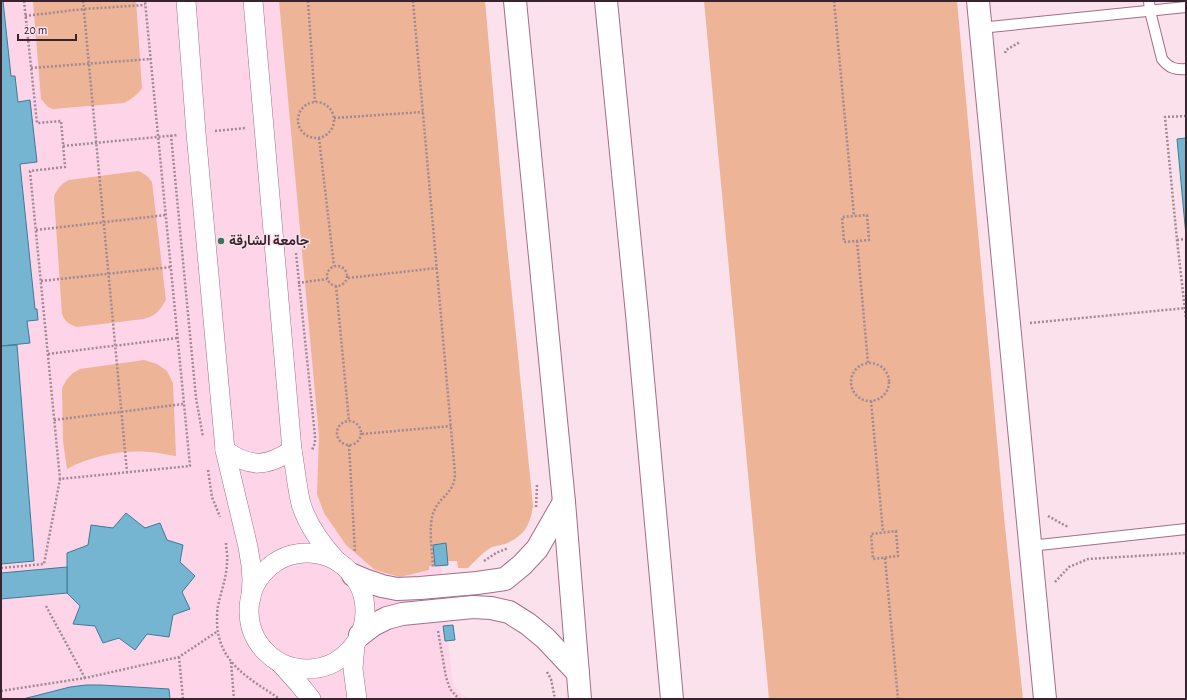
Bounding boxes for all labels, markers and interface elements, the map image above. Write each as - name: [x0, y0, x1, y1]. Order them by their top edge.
- scale bar: [18, 16, 76, 42]
- text: 20 m: [24, 24, 47, 36]
- place label: جامعة الشارقة: [229, 234, 310, 249]
- marker: جامعة الشارقة: [216, 236, 226, 246]

